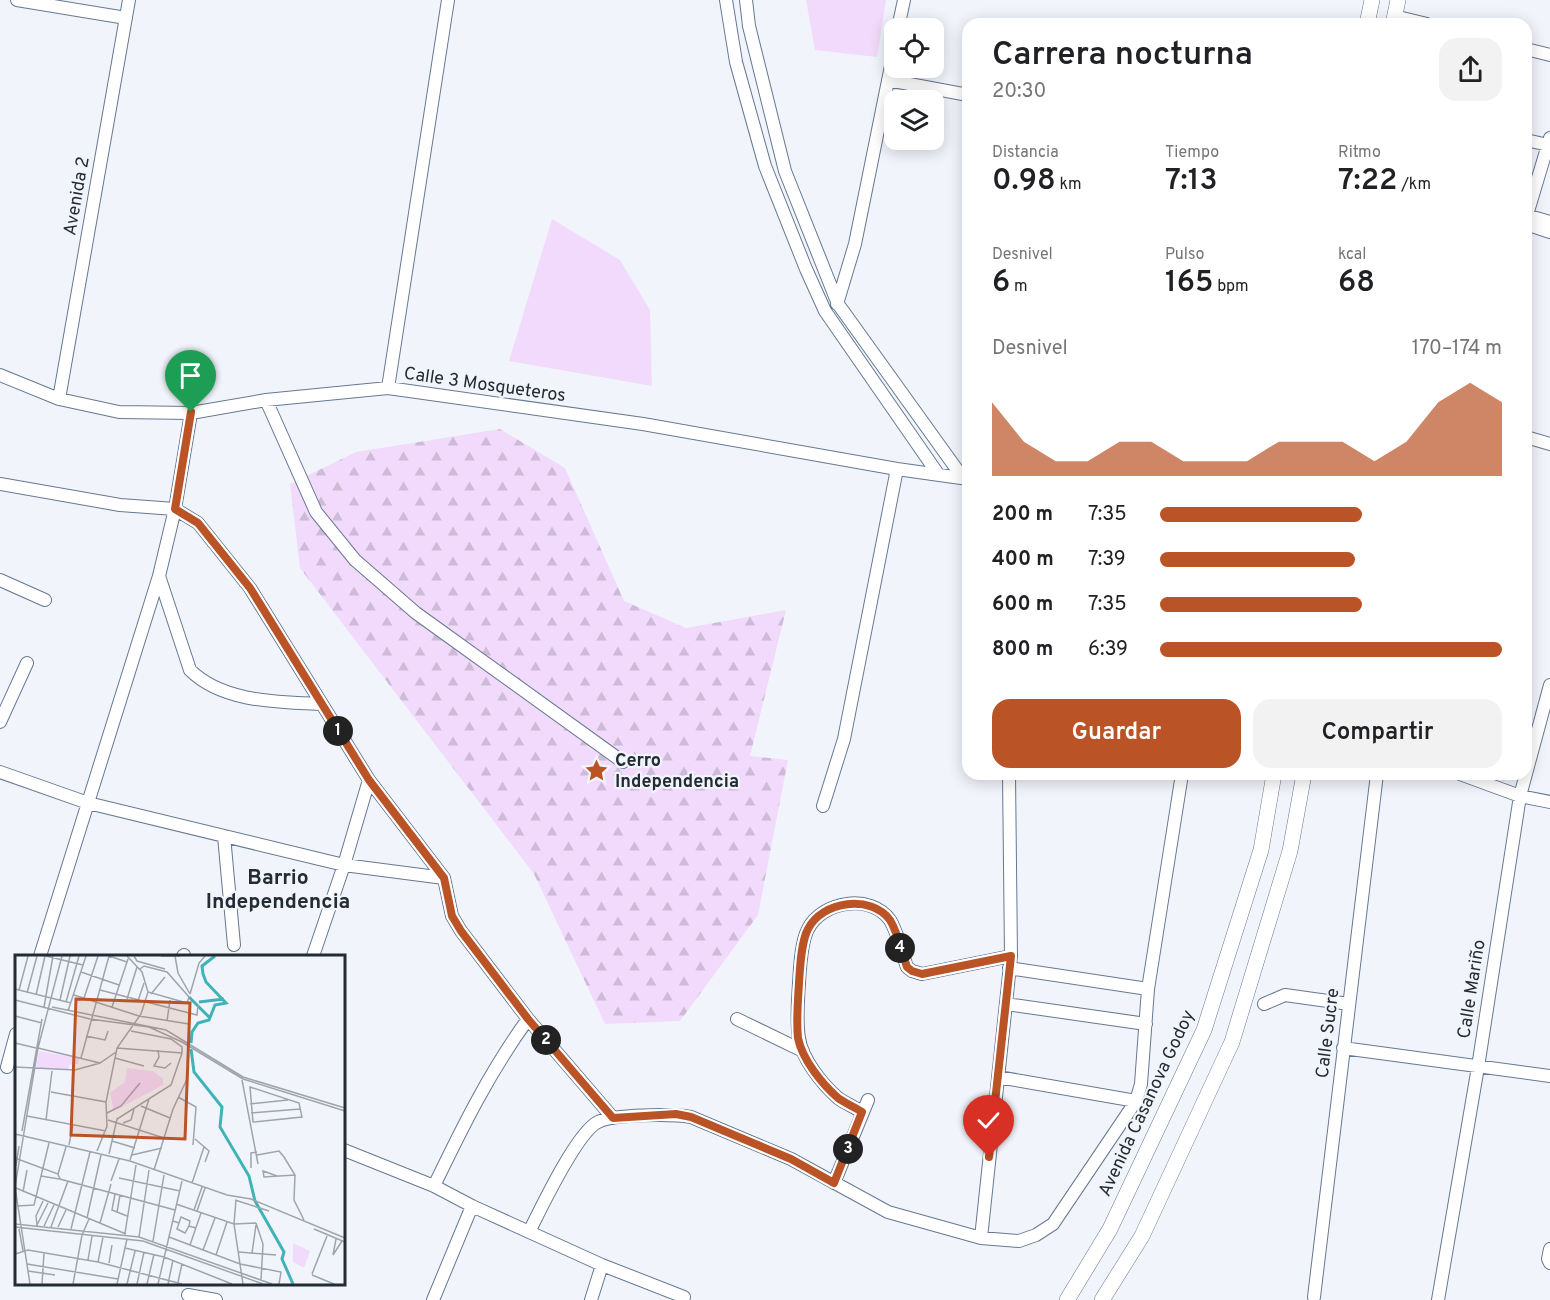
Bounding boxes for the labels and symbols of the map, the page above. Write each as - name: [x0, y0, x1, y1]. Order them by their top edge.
- street label: Avenida 2: [59, 155, 96, 238]
- pin: [165, 350, 216, 412]
- street label: Calle 3 Mosqueteros: [402, 363, 567, 408]
- pin: 1: [323, 716, 353, 746]
- place label: Cerro Independencia: [615, 750, 739, 794]
- place icon: Cerro Independencia: [584, 757, 610, 783]
- district label: Barrio Independencia: [206, 865, 350, 916]
- pin: 4: [885, 933, 915, 963]
- street label: Calle Mariño: [1453, 938, 1492, 1040]
- inset map: [15, 955, 345, 1285]
- street label: Calle Sucre: [1312, 987, 1345, 1080]
- street label: Avenida Casanova Godoy: [1094, 1007, 1201, 1201]
- pin: 2: [531, 1025, 561, 1055]
- pin: [963, 1095, 1014, 1157]
- pin: 3: [833, 1134, 863, 1164]

